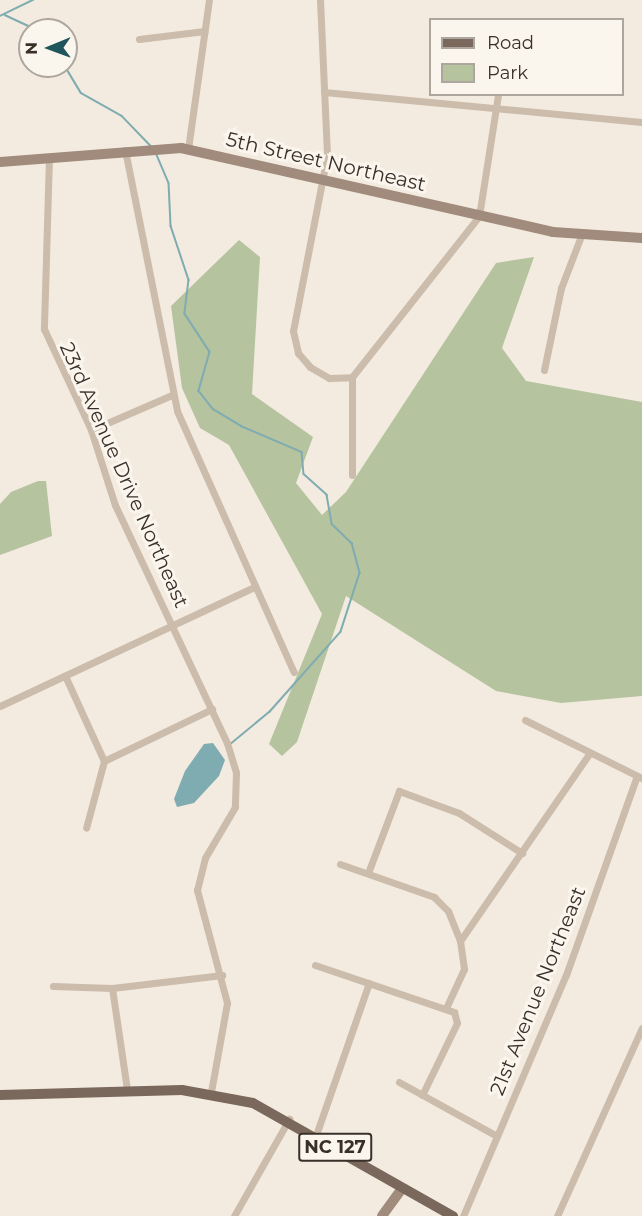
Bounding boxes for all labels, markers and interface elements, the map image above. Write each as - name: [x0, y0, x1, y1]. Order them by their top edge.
- north arrow: [18, 18, 78, 78]
- legend: [429, 18, 624, 96]
- text: Road: [487, 32, 534, 54]
- text: N: [22, 42, 41, 55]
- text: Park: [487, 62, 528, 84]
- street label: 5th Street Northeast: [224, 127, 428, 197]
- street label: 23rd Avenue Drive Northeast: [55, 339, 193, 611]
- street label: 21st Avenue Northeast: [485, 883, 591, 1099]
- road number: NC 127: [298, 1132, 372, 1162]

